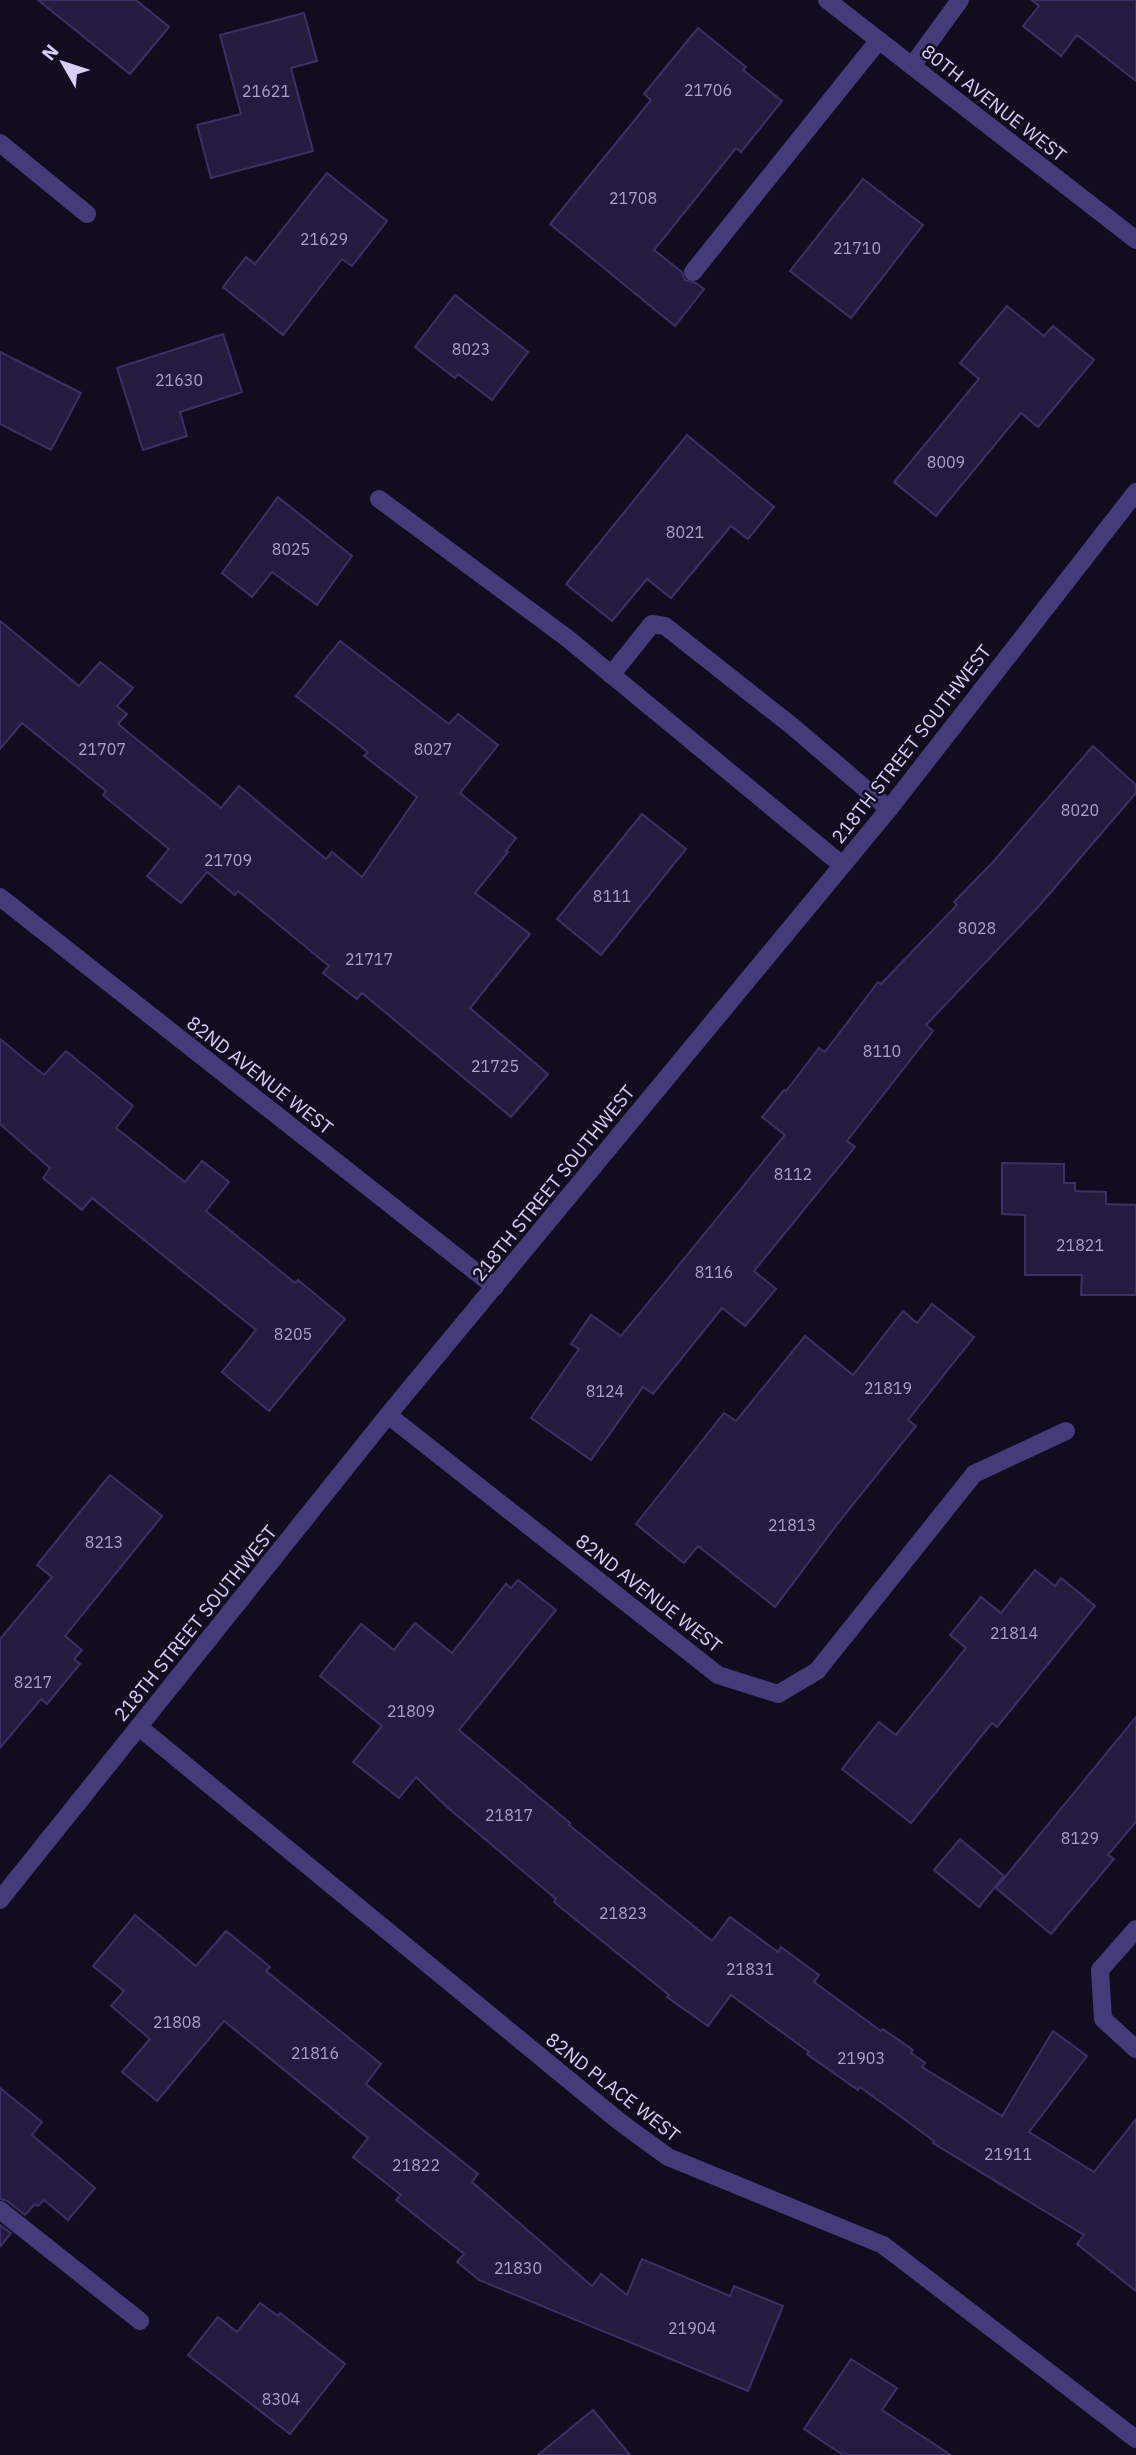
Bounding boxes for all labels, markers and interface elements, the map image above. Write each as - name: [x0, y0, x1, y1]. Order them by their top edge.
- north arrow: [28, 28, 98, 98]
- text: N: [36, 39, 63, 65]
- street label: 80TH AVENUE WEST: [917, 39, 1071, 167]
- house number: 21706: [684, 80, 732, 100]
- house number: 21621: [242, 81, 290, 101]
- house number: 21708: [609, 188, 657, 208]
- house number: 21629: [300, 229, 348, 249]
- house number: 21710: [833, 238, 881, 258]
- house number: 8023: [452, 339, 490, 359]
- house number: 21630: [155, 370, 203, 390]
- house number: 8009: [927, 452, 965, 472]
- house number: 8021: [666, 522, 704, 542]
- house number: 8025: [272, 539, 310, 559]
- street label: 218TH STREET SOUTHWEST: [826, 640, 996, 848]
- house number: 21707: [78, 739, 126, 759]
- house number: 8027: [414, 739, 452, 759]
- house number: 8020: [1061, 800, 1099, 820]
- house number: 21709: [204, 850, 252, 870]
- house number: 8111: [593, 886, 631, 906]
- house number: 8028: [958, 918, 996, 938]
- house number: 21717: [345, 949, 393, 969]
- street label: 82ND AVENUE WEST: [182, 1010, 338, 1140]
- house number: 8110: [863, 1041, 901, 1061]
- house number: 21725: [471, 1056, 519, 1076]
- street label: 218TH STREET SOUTHWEST: [466, 1080, 640, 1286]
- house number: 8112: [774, 1164, 812, 1184]
- house number: 21821: [1056, 1235, 1104, 1255]
- house number: 8116: [695, 1262, 733, 1282]
- house number: 8205: [274, 1324, 312, 1344]
- house number: 21819: [864, 1378, 912, 1398]
- house number: 8124: [586, 1381, 624, 1401]
- house number: 21813: [768, 1515, 816, 1535]
- street label: 218TH STREET SOUTHWEST: [108, 1520, 282, 1726]
- street label: 82ND AVENUE WEST: [571, 1528, 727, 1658]
- house number: 8213: [85, 1532, 123, 1552]
- house number: 21814: [990, 1623, 1038, 1643]
- house number: 8217: [14, 1672, 52, 1692]
- house number: 21809: [387, 1701, 435, 1721]
- house number: 21817: [485, 1805, 533, 1825]
- house number: 8129: [1061, 1828, 1099, 1848]
- house number: 21823: [599, 1903, 647, 1923]
- house number: 21831: [726, 1959, 774, 1979]
- house number: 21808: [153, 2012, 201, 2032]
- street label: 82ND PLACE WEST: [541, 2027, 685, 2147]
- house number: 21816: [291, 2043, 339, 2063]
- house number: 21903: [837, 2048, 885, 2068]
- house number: 21911: [984, 2144, 1032, 2164]
- house number: 21822: [392, 2155, 440, 2175]
- house number: 21830: [494, 2258, 542, 2278]
- house number: 21904: [668, 2318, 716, 2338]
- house number: 8304: [262, 2389, 300, 2409]

